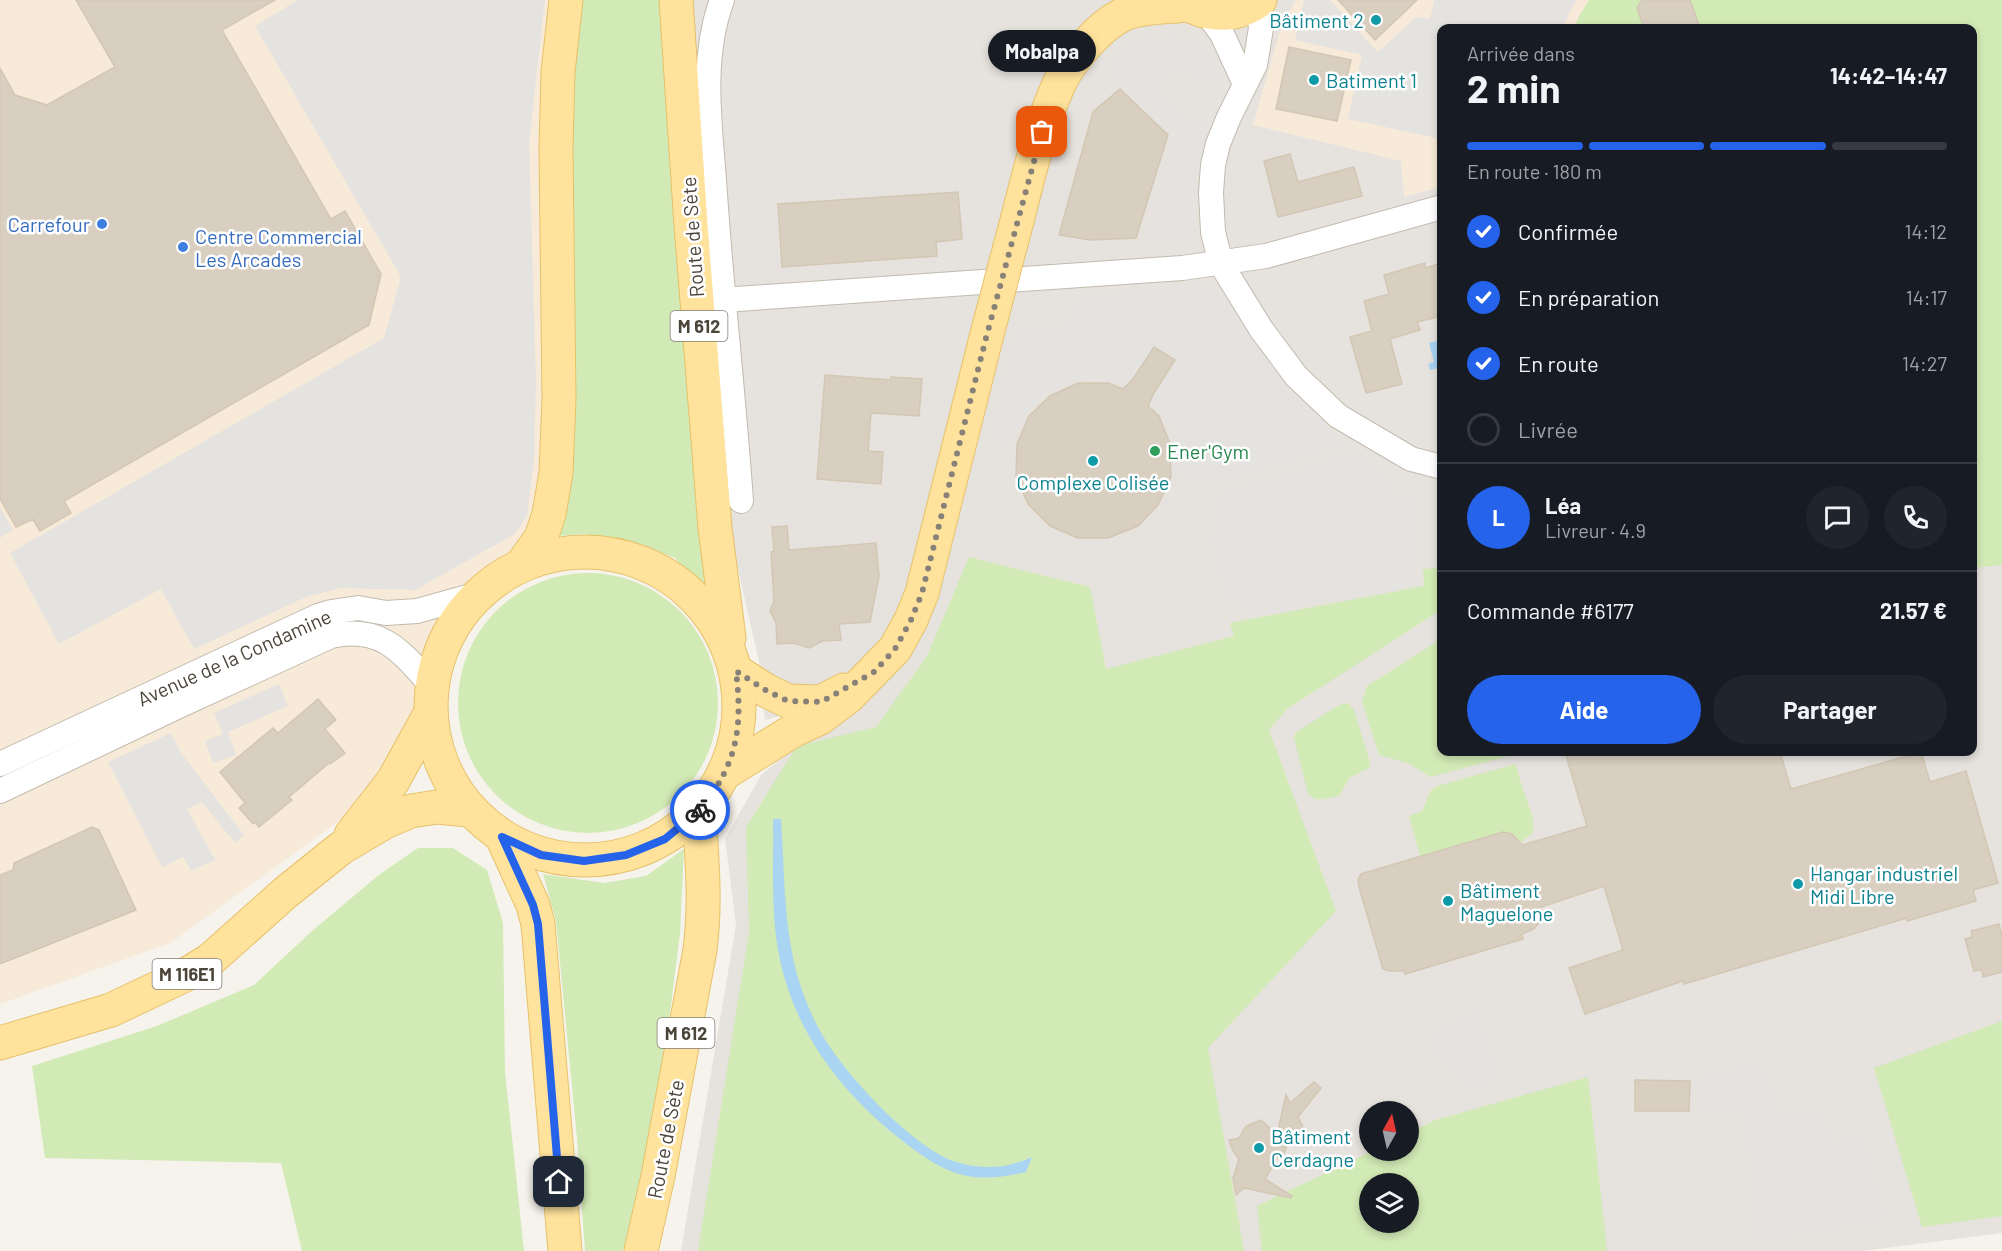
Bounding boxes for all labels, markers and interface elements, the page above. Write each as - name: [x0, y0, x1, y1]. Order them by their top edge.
- place label: Bâtiment 2: [1269, 8, 1364, 32]
- marker: Bâtiment 2: [1369, 13, 1383, 27]
- callout: Mobalpa: [988, 30, 1096, 72]
- text: Mobalpa: [1005, 39, 1079, 63]
- text: Arrivée dans: [1467, 41, 1575, 65]
- text: 14:42–14:47: [1830, 62, 1947, 88]
- text: 2 min: [1467, 64, 1560, 111]
- place label: Batiment 1: [1326, 68, 1417, 92]
- marker: Batiment 1: [1307, 73, 1321, 87]
- pin: [1016, 106, 1067, 157]
- icon: bag: [1025, 115, 1058, 148]
- text: En route · 180 m: [1467, 159, 1602, 183]
- street label: Route de Sète: [676, 176, 708, 298]
- place label: Carrefour: [8, 212, 90, 236]
- icon: check: [1467, 215, 1500, 248]
- marker: Carrefour: [95, 217, 109, 231]
- text: Confirmée: [1518, 218, 1618, 244]
- text: 14:12: [1904, 219, 1947, 243]
- place label: Centre Commercial Les Arcades: [195, 224, 362, 271]
- marker: Centre Commercial Les Arcades: [176, 240, 190, 254]
- icon: check: [1467, 281, 1500, 314]
- text: En préparation: [1518, 284, 1659, 310]
- text: 14:17: [1906, 285, 1947, 309]
- road number: M 612: [670, 311, 728, 341]
- icon: check: [1467, 347, 1500, 380]
- text: En route: [1518, 350, 1599, 376]
- text: 14:27: [1902, 351, 1947, 375]
- text: Livrée: [1518, 416, 1578, 442]
- place label: Ener'Gym: [1167, 439, 1249, 463]
- marker: Ener'Gym: [1148, 444, 1162, 458]
- marker: Complexe Colisée: [1086, 454, 1100, 468]
- place label: Complexe Colisée: [1016, 470, 1170, 494]
- button: chat: [1806, 486, 1869, 549]
- button: phone: [1884, 486, 1947, 549]
- text: Léa: [1545, 492, 1581, 518]
- text: L: [1492, 504, 1505, 530]
- text: Livreur · 4.9: [1545, 518, 1646, 542]
- text: Commande #6177: [1467, 597, 1634, 623]
- text: 21.57 €: [1880, 597, 1947, 623]
- street label: Avenue de la Condamine: [133, 603, 335, 711]
- button: Aide: [1467, 675, 1701, 744]
- button: Partager: [1713, 675, 1947, 744]
- courier: [670, 780, 730, 840]
- icon: bike: [684, 794, 717, 827]
- place label: Hangar industriel Midi Libre: [1810, 861, 1958, 908]
- marker: Hangar industriel Midi Libre: [1791, 877, 1805, 891]
- place label: Bâtiment Maguelone: [1460, 878, 1553, 925]
- marker: Bâtiment Maguelone: [1441, 894, 1455, 908]
- road number: M 116E1: [152, 959, 222, 989]
- road number: M 612: [658, 1018, 714, 1048]
- street label: Route de Sète: [642, 1077, 688, 1201]
- north arrow: [1359, 1101, 1419, 1161]
- map controls: [1359, 1101, 1419, 1233]
- place label: Bâtiment Cerdagne: [1271, 1124, 1354, 1171]
- marker: Bâtiment Cerdagne: [1252, 1141, 1266, 1155]
- pin: [533, 1156, 584, 1207]
- icon: home: [542, 1165, 575, 1198]
- button: layers: [1359, 1173, 1419, 1233]

